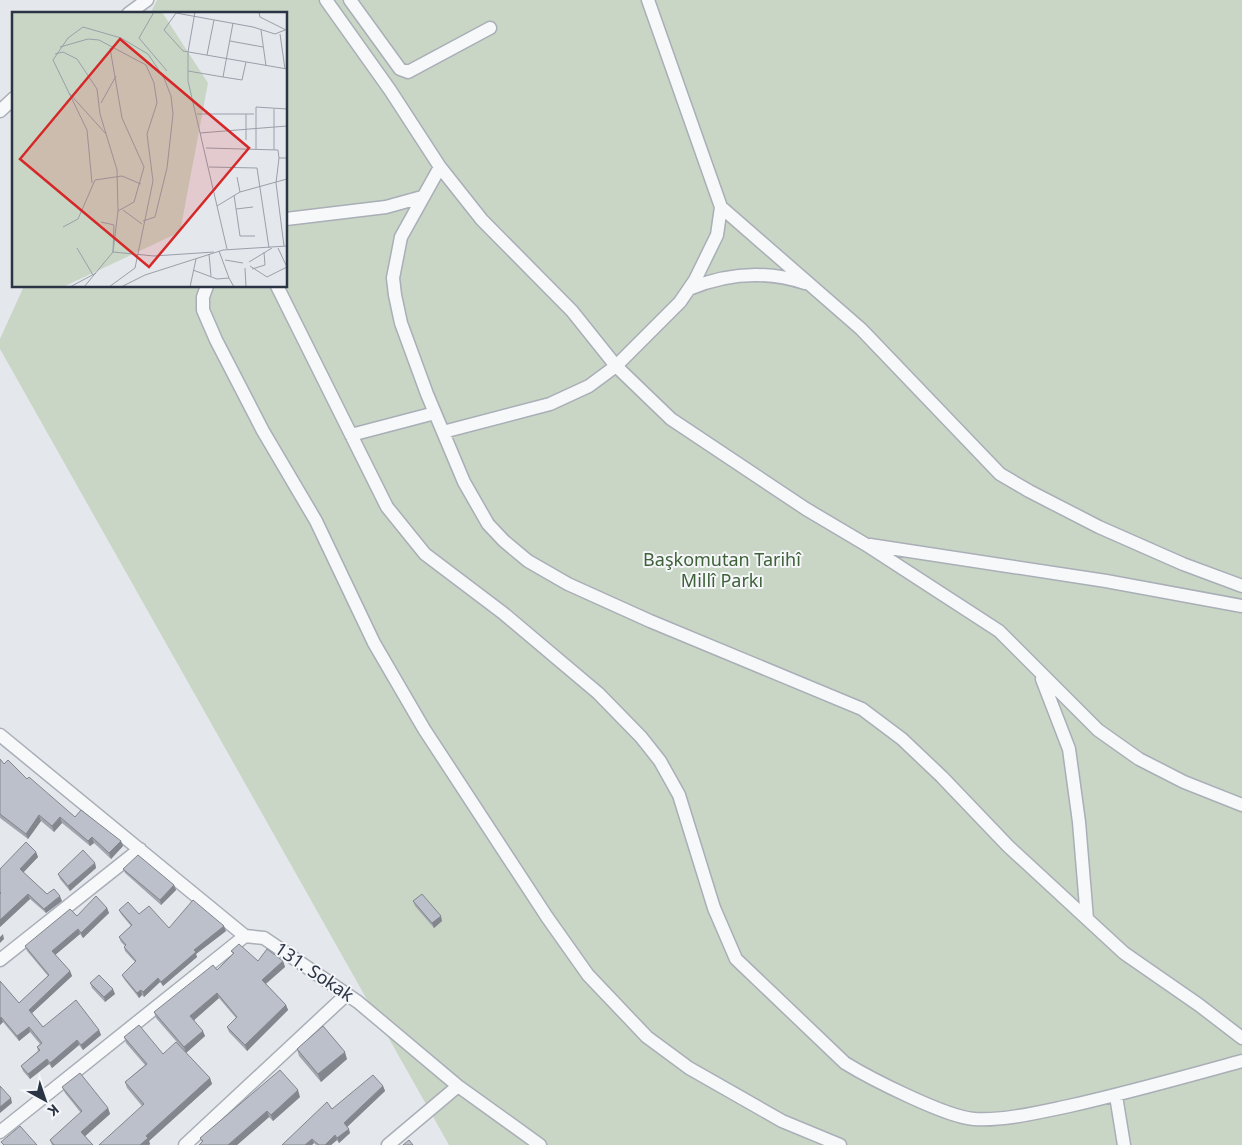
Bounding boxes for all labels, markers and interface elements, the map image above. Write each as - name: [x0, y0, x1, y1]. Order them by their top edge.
- inset map: [12, 12, 288, 288]
- park label: Başkomutan Tarihî Millî Parkı: [643, 547, 802, 592]
- street label: 131. Sokak: [270, 936, 359, 1007]
- north arrow: [20, 1075, 70, 1125]
- text: K: [43, 1100, 63, 1121]

